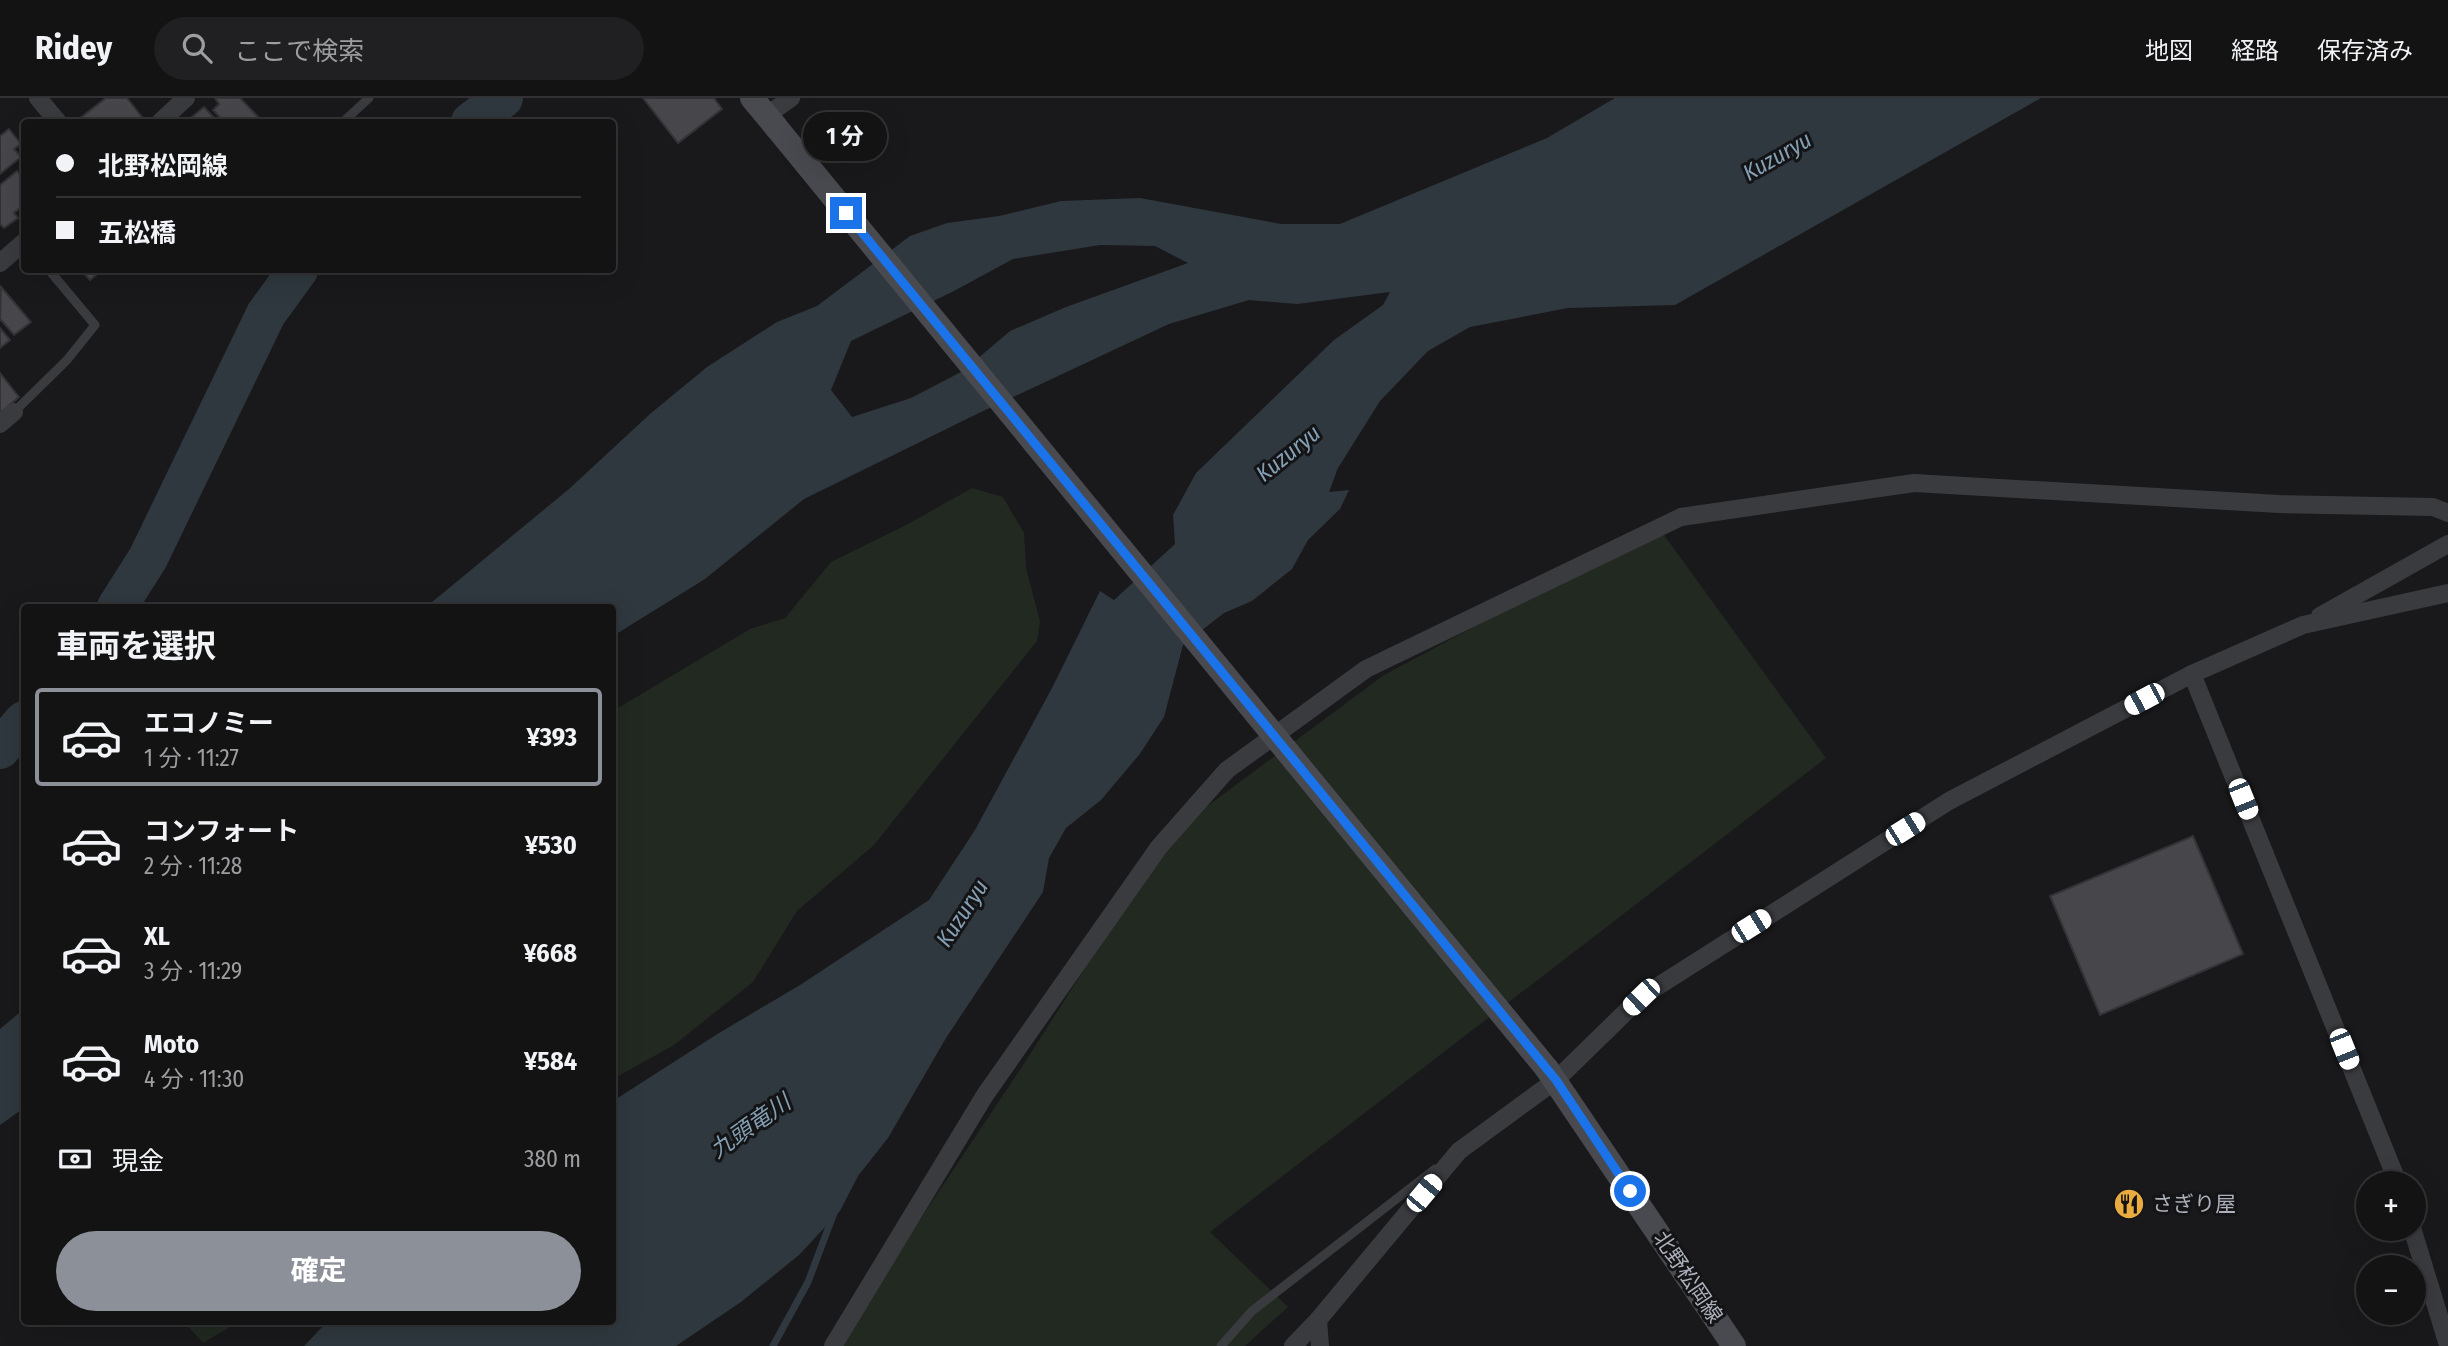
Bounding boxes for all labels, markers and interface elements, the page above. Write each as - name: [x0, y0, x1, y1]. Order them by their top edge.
- search box: [154, 17, 644, 80]
- text: Ridey: [35, 28, 112, 68]
- icon: search: [178, 29, 216, 67]
- text: ここで検索: [234, 36, 364, 67]
- text: 地図: [2145, 37, 2193, 65]
- text: 経路: [2231, 37, 2279, 65]
- text: 保存済み: [2317, 37, 2413, 65]
- callout: 1 分: [804, 111, 888, 160]
- text: 1 分: [826, 122, 864, 150]
- water label: Kuzuryu: [1738, 125, 1816, 187]
- text: 北野松岡線: [98, 151, 228, 182]
- route end: [830, 197, 862, 229]
- text: 五松橋: [98, 218, 176, 249]
- water label: Kuzuryu: [1250, 419, 1326, 487]
- text: 車両を選択: [56, 627, 216, 665]
- car: [2121, 680, 2168, 718]
- icon: car: [60, 706, 123, 769]
- text: エコノミー: [144, 708, 274, 739]
- text: ¥393: [527, 722, 577, 753]
- text: 1 分 · 11:27: [144, 744, 239, 772]
- car: [2226, 776, 2261, 822]
- car: [1882, 809, 1929, 849]
- icon: car: [60, 814, 123, 877]
- text: コンフォート: [144, 816, 299, 847]
- text: ¥530: [525, 830, 577, 861]
- text: 2 分 · 11:28: [144, 852, 242, 880]
- water label: Kuzuryu: [930, 874, 994, 952]
- car: [1728, 906, 1775, 946]
- text: XL: [144, 921, 170, 952]
- icon: car: [60, 922, 123, 985]
- text: ¥668: [523, 938, 577, 969]
- text: 3 分 · 11:29: [144, 957, 242, 985]
- car: [1619, 975, 1664, 1019]
- car: [2327, 1026, 2362, 1072]
- text: Moto: [144, 1029, 199, 1060]
- icon: car: [60, 1030, 123, 1093]
- text: ¥584: [524, 1046, 577, 1077]
- text: 4 分 · 11:30: [144, 1065, 244, 1093]
- water label: 九頭竜川: [704, 1086, 798, 1164]
- icon: cash: [56, 1140, 94, 1178]
- text: 380 m: [524, 1145, 581, 1173]
- text: 現金: [112, 1146, 164, 1177]
- car: [1403, 1170, 1446, 1216]
- map controls: [2356, 1171, 2426, 1325]
- button: +: [2356, 1171, 2426, 1241]
- route start: [1614, 1175, 1646, 1207]
- restaurant icon: さぎり屋: [2112, 1187, 2146, 1221]
- place label: さぎり屋: [2152, 1191, 2236, 1217]
- street label: 北野松岡線: [1648, 1226, 1728, 1328]
- button: 確定: [56, 1231, 581, 1311]
- button: −: [2356, 1255, 2426, 1325]

